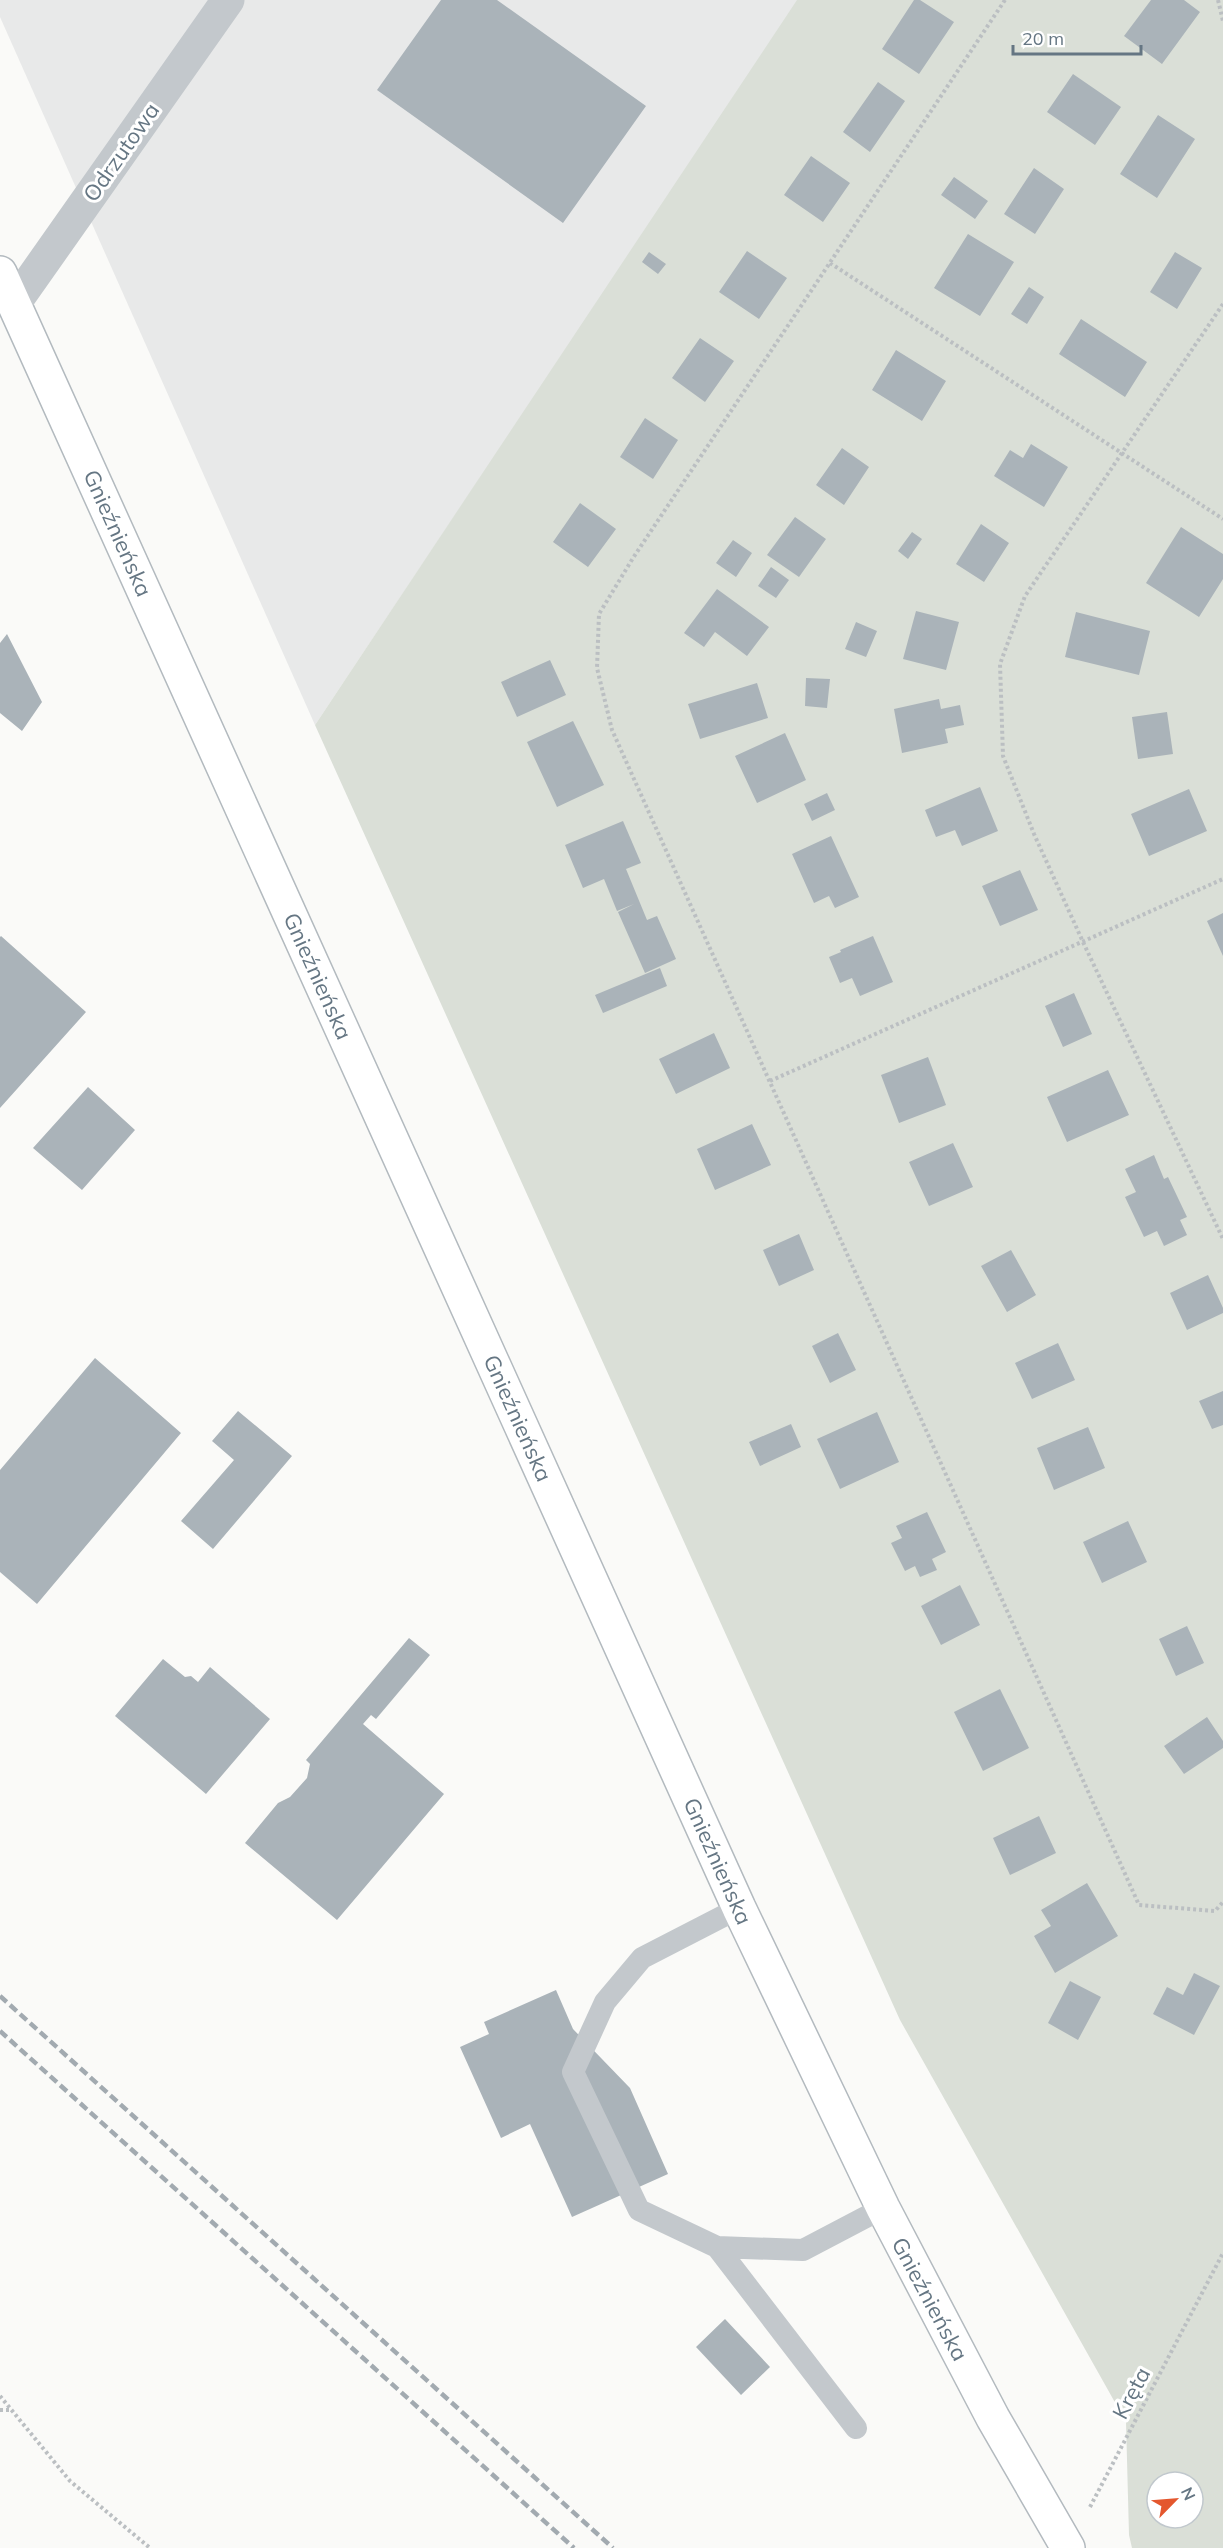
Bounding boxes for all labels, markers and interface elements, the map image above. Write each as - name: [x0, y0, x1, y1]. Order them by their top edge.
- scale bar: [1013, 18, 1140, 56]
- text: 20 m: [1022, 27, 1064, 50]
- street label: Odrzutowa: [77, 97, 165, 207]
- street label: Gnieźnieńska: [78, 465, 158, 601]
- street label: Gnieźnieńska: [278, 908, 358, 1044]
- street label: Gnieźnieńska: [478, 1350, 558, 1486]
- street label: Gnieźnieńska: [678, 1793, 758, 1929]
- street label: Gnieźnieńska: [886, 2232, 974, 2366]
- street label: Kręta: [1106, 2362, 1156, 2424]
- north arrow: [1145, 2470, 1205, 2530]
- text: N: [1177, 2484, 1200, 2503]

